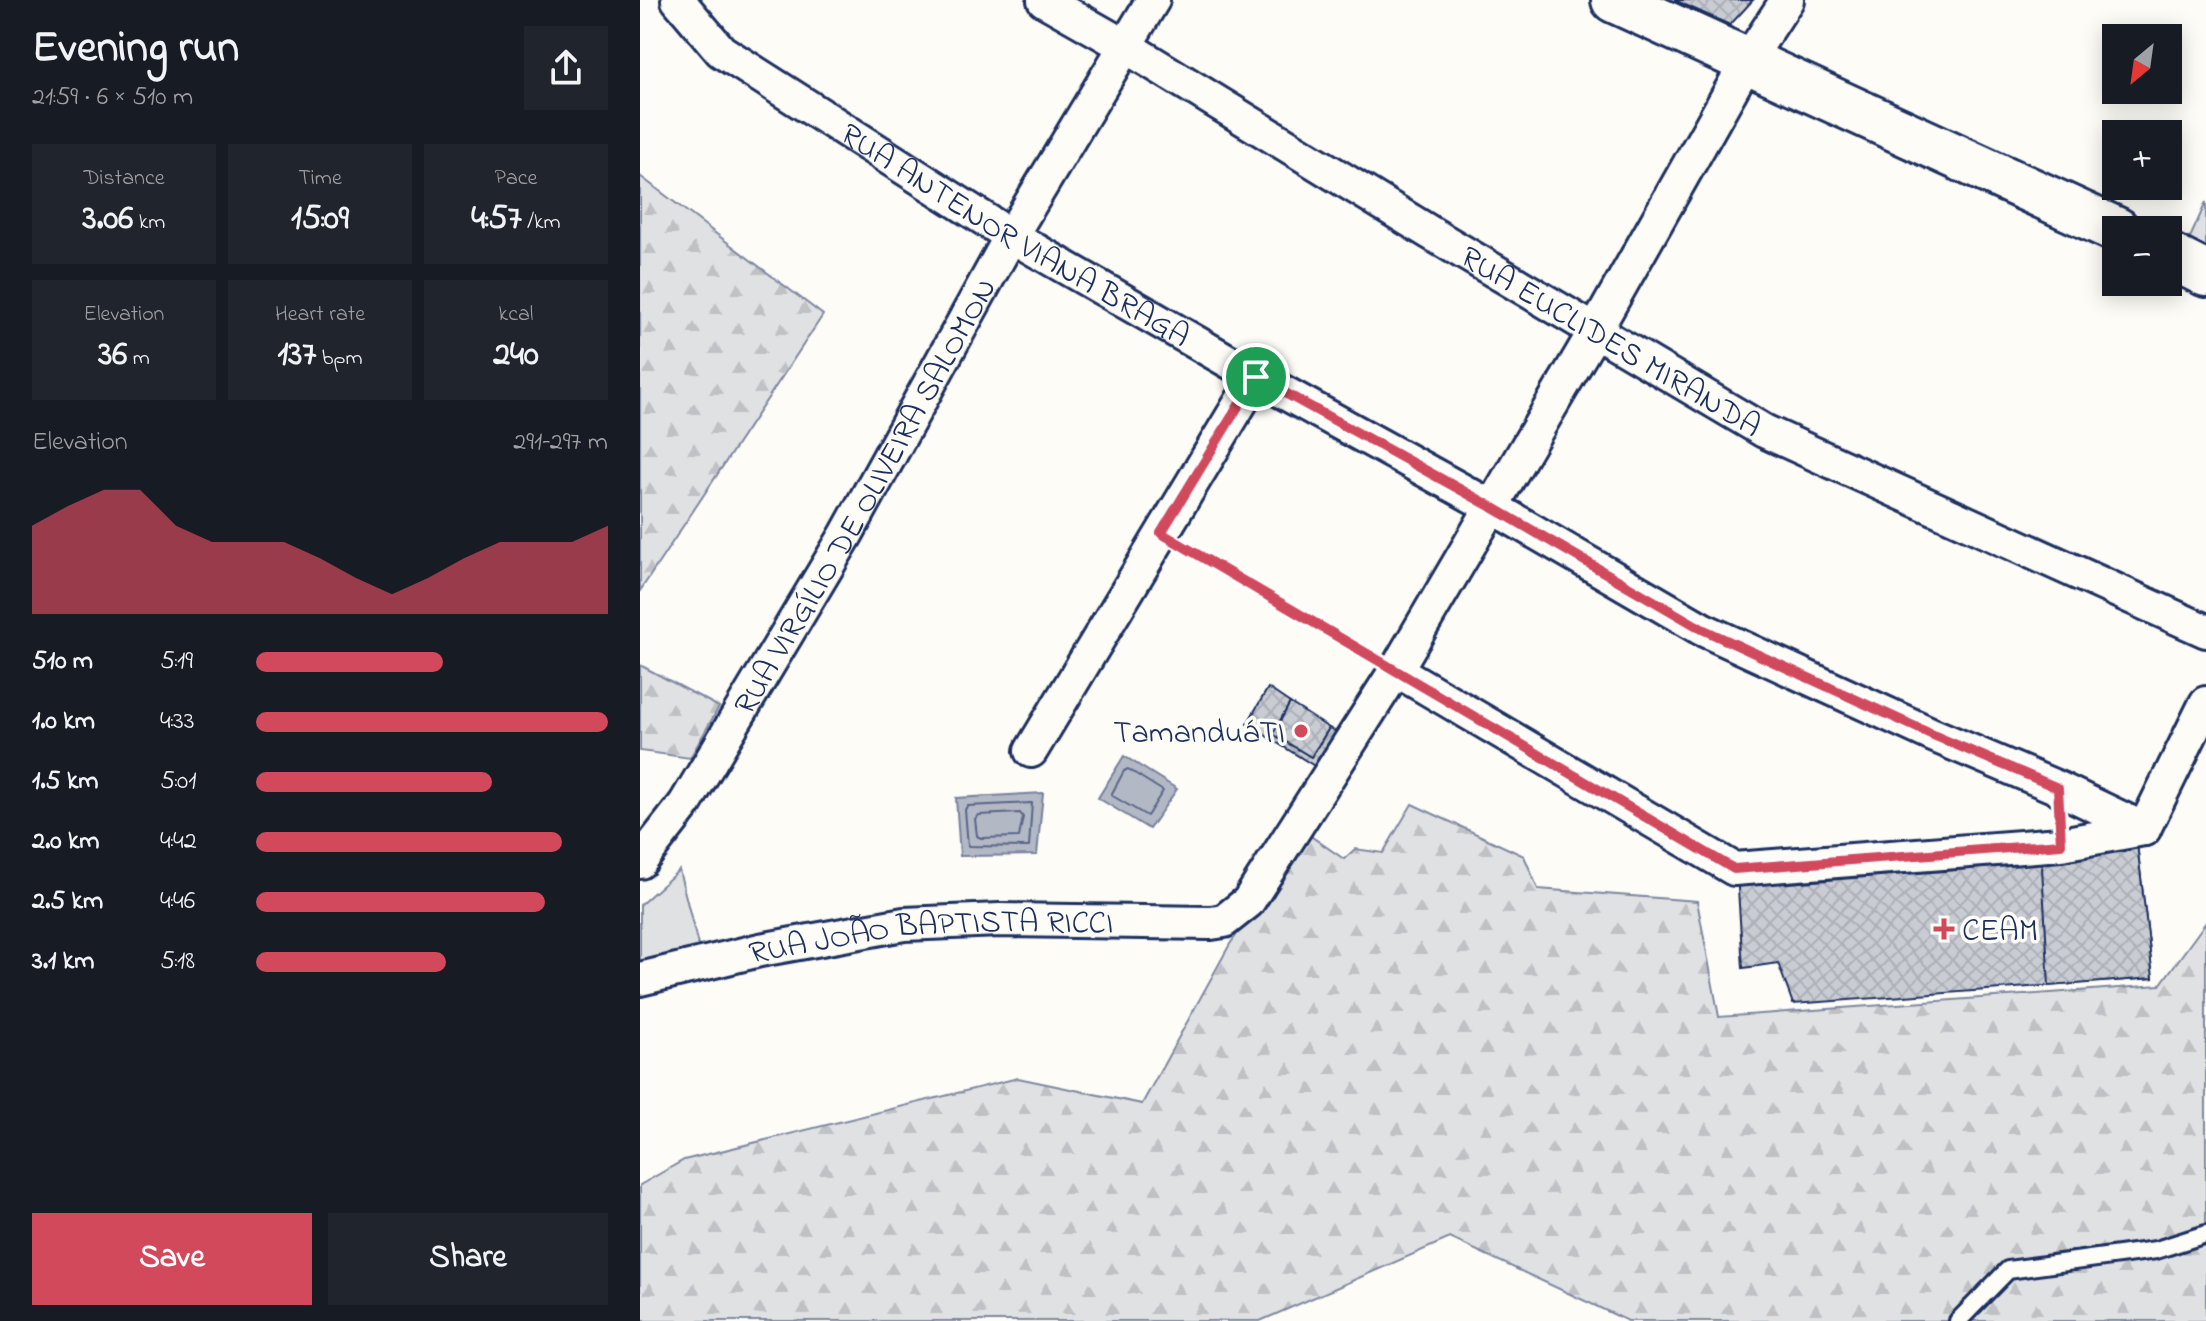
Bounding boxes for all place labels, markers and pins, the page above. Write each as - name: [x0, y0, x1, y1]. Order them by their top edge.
- pin: [1222, 343, 1290, 411]
- place label: TamanduáTI: [1113, 711, 1285, 758]
- marker: TamanduáTI: [1292, 722, 1310, 740]
- place label: CEAM: [1962, 909, 2038, 956]
- marker: CEAM: [1933, 918, 1955, 940]

